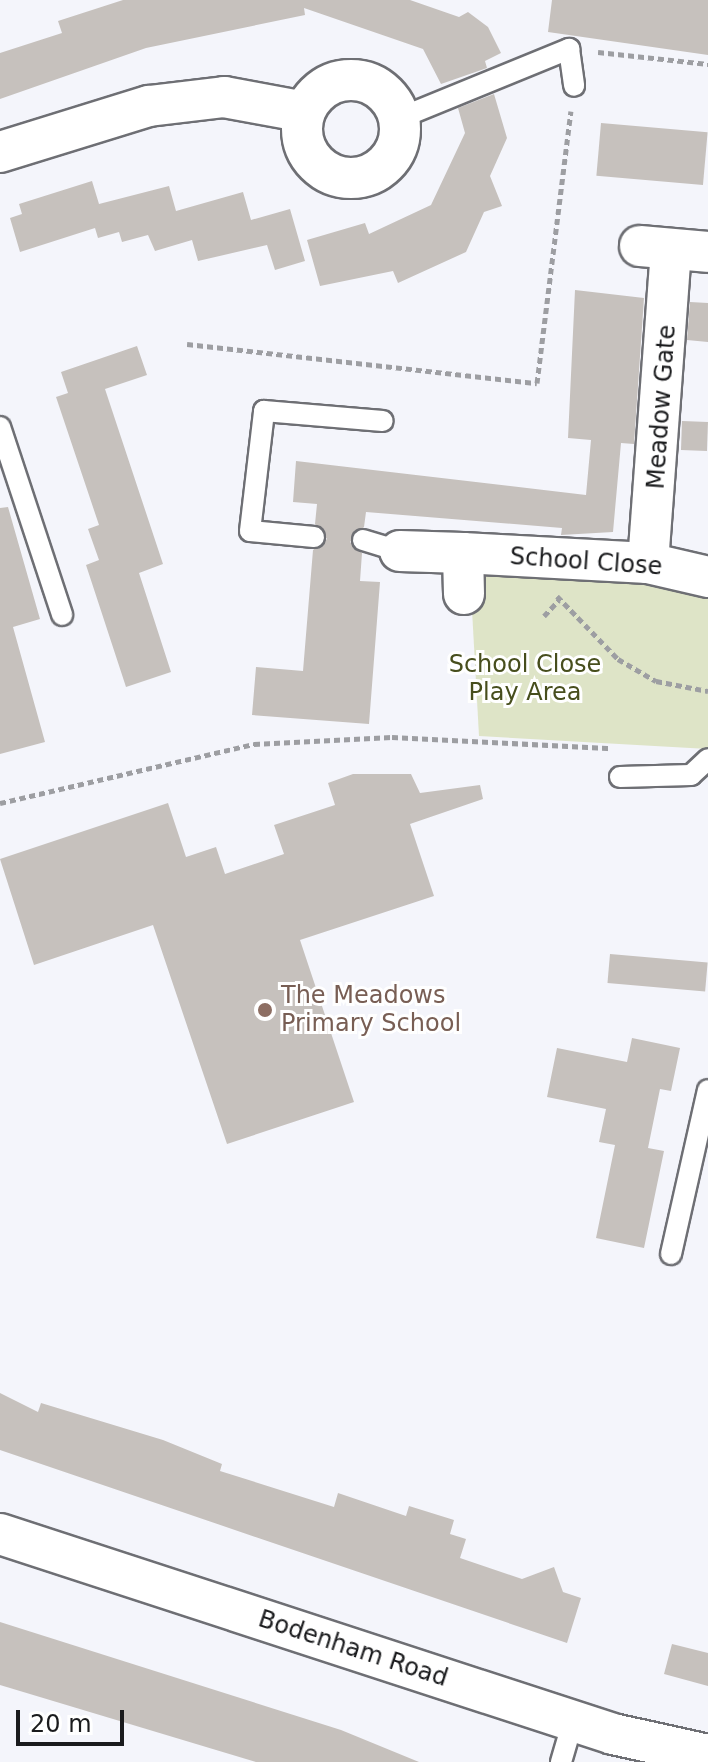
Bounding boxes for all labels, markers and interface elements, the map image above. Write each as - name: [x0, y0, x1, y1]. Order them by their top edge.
- street label: Meadow Gate: [642, 324, 682, 490]
- street label: School Close: [509, 542, 663, 582]
- park label: School Close Play Area: [449, 651, 601, 707]
- place label: The Meadows Primary School: [281, 982, 461, 1038]
- marker: The Meadows Primary School: [256, 1001, 274, 1019]
- street label: Bodenham Road: [255, 1605, 451, 1693]
- scale bar: [20, 1694, 128, 1744]
- text: 20 m: [30, 1710, 92, 1738]

